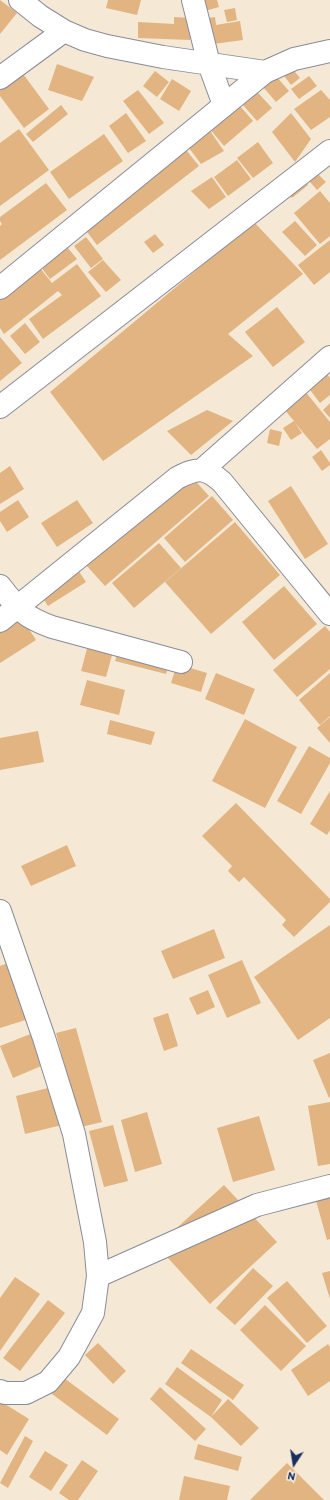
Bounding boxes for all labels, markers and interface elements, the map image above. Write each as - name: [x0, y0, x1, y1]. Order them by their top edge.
- north arrow: [274, 1444, 314, 1484]
- text: N: [286, 1469, 296, 1483]

